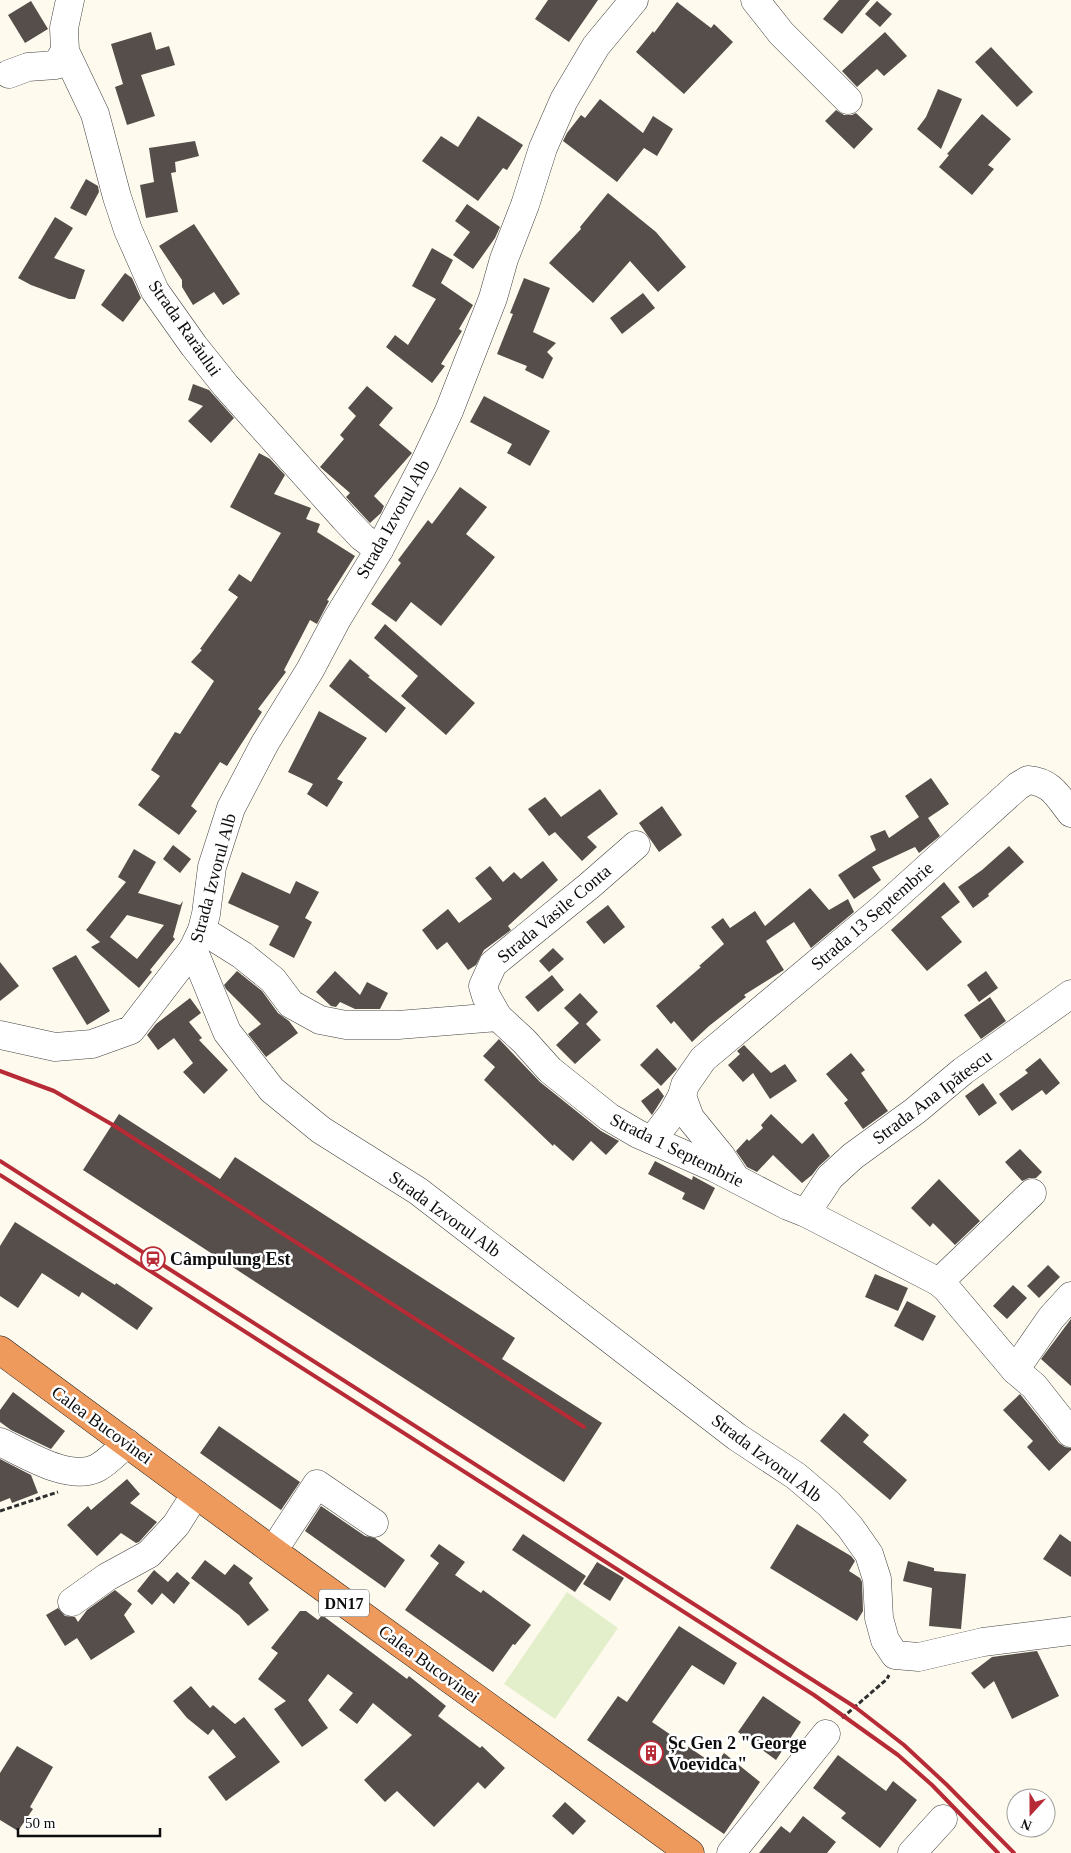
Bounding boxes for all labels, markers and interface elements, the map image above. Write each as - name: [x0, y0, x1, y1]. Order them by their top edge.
- street label: Strada Rarăului: [145, 276, 225, 380]
- street label: Strada Izvorul Alb: [352, 456, 434, 582]
- street label: Strada Izvorul Alb: [186, 811, 240, 945]
- street label: Strada 13 Septembrie: [807, 858, 937, 974]
- street label: Strada Vasile Conta: [493, 861, 615, 967]
- street label: Strada Ana Ipătescu: [868, 1046, 996, 1148]
- street label: Strada 1 Septembrie: [607, 1109, 747, 1191]
- street label: Strada Izvorul Alb: [385, 1167, 505, 1261]
- station icon: Câmpulung Est: [140, 1246, 166, 1272]
- place label: Câmpulung Est: [170, 1249, 291, 1269]
- street label: Calea Bucovinei: [48, 1382, 156, 1468]
- street label: Strada Izvorul Alb: [708, 1410, 826, 1506]
- road number: DN17: [319, 1590, 369, 1616]
- street label: Calea Bucovinei: [375, 1621, 483, 1707]
- place label: Șc Gen 2 "George Voevidca": [668, 1733, 806, 1774]
- building icon: Șc Gen 2 "George Voevidca": [638, 1740, 664, 1766]
- north arrow: [1006, 1788, 1056, 1838]
- scale bar: [18, 1806, 160, 1838]
- text: 50 m: [25, 1815, 56, 1831]
- text: N: [1019, 1816, 1034, 1833]

